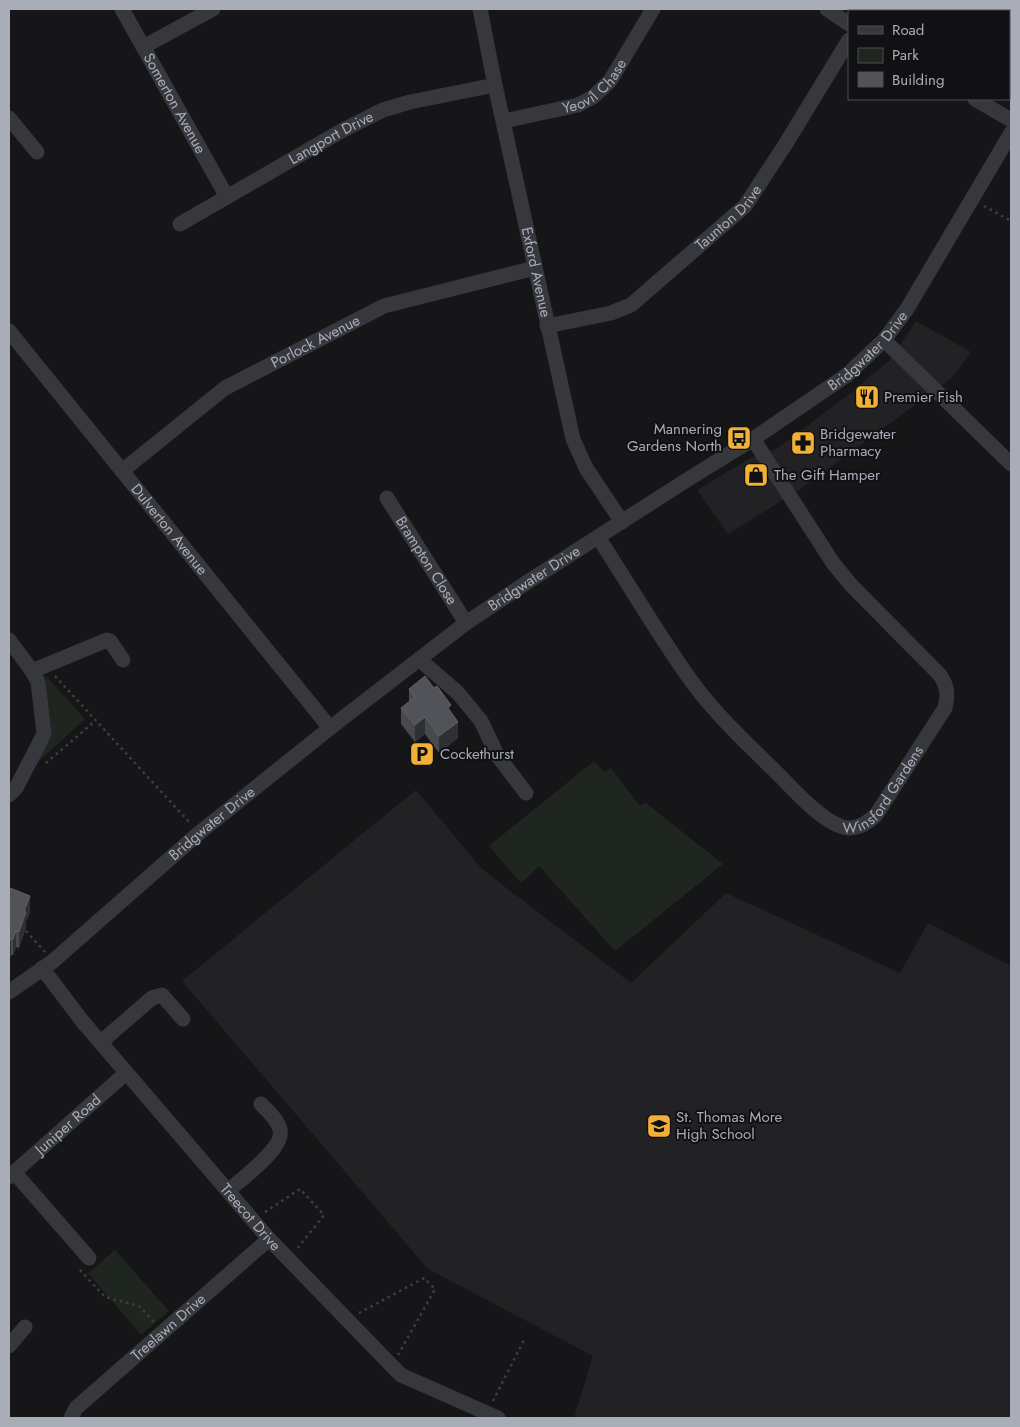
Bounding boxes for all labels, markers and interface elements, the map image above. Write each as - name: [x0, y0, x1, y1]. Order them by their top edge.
- legend: [848, 10, 1010, 100]
- text: Road: [892, 19, 924, 41]
- text: Park: [892, 44, 919, 66]
- street label: Somerton Avenue: [138, 49, 212, 158]
- street label: Yeovil Chase: [560, 54, 632, 119]
- text: Building: [892, 69, 944, 91]
- street label: Langport Drive: [285, 105, 377, 170]
- street label: Taunton Drive: [690, 180, 767, 256]
- street label: Exford Avenue: [516, 225, 557, 320]
- street label: Bridgwater Drive: [823, 306, 913, 396]
- street label: Porlock Avenue: [267, 309, 364, 374]
- restaurant icon: Premier Fish: [854, 384, 880, 410]
- place label: Premier Fish: [884, 386, 963, 408]
- place label: Mannering Gardens North: [627, 418, 722, 457]
- place label: Bridgewater Pharmacy: [820, 423, 897, 462]
- bus stop icon: Mannering Gardens North: [726, 425, 752, 451]
- pharmacy icon: Bridgewater Pharmacy: [790, 430, 816, 456]
- shop icon: The Gift Hamper: [743, 462, 769, 488]
- place label: The Gift Hamper: [774, 464, 881, 486]
- street label: Dulverton Avenue: [126, 479, 213, 580]
- street label: Brampton Close: [390, 512, 463, 609]
- street label: Bridgwater Drive: [483, 540, 585, 617]
- parking icon: Cockethurst: [409, 741, 435, 767]
- street label: Winsford Gardens: [842, 741, 929, 839]
- place label: Cockethurst: [440, 743, 514, 765]
- street label: Bridgwater Drive: [164, 781, 260, 866]
- street label: Juniper Road: [29, 1089, 106, 1161]
- place label: St. Thomas More High School: [676, 1106, 783, 1145]
- school or university icon: St. Thomas More High School: [646, 1113, 672, 1139]
- street label: Treecot Drive: [215, 1179, 286, 1256]
- street label: Treelawn Drive: [126, 1288, 211, 1366]

